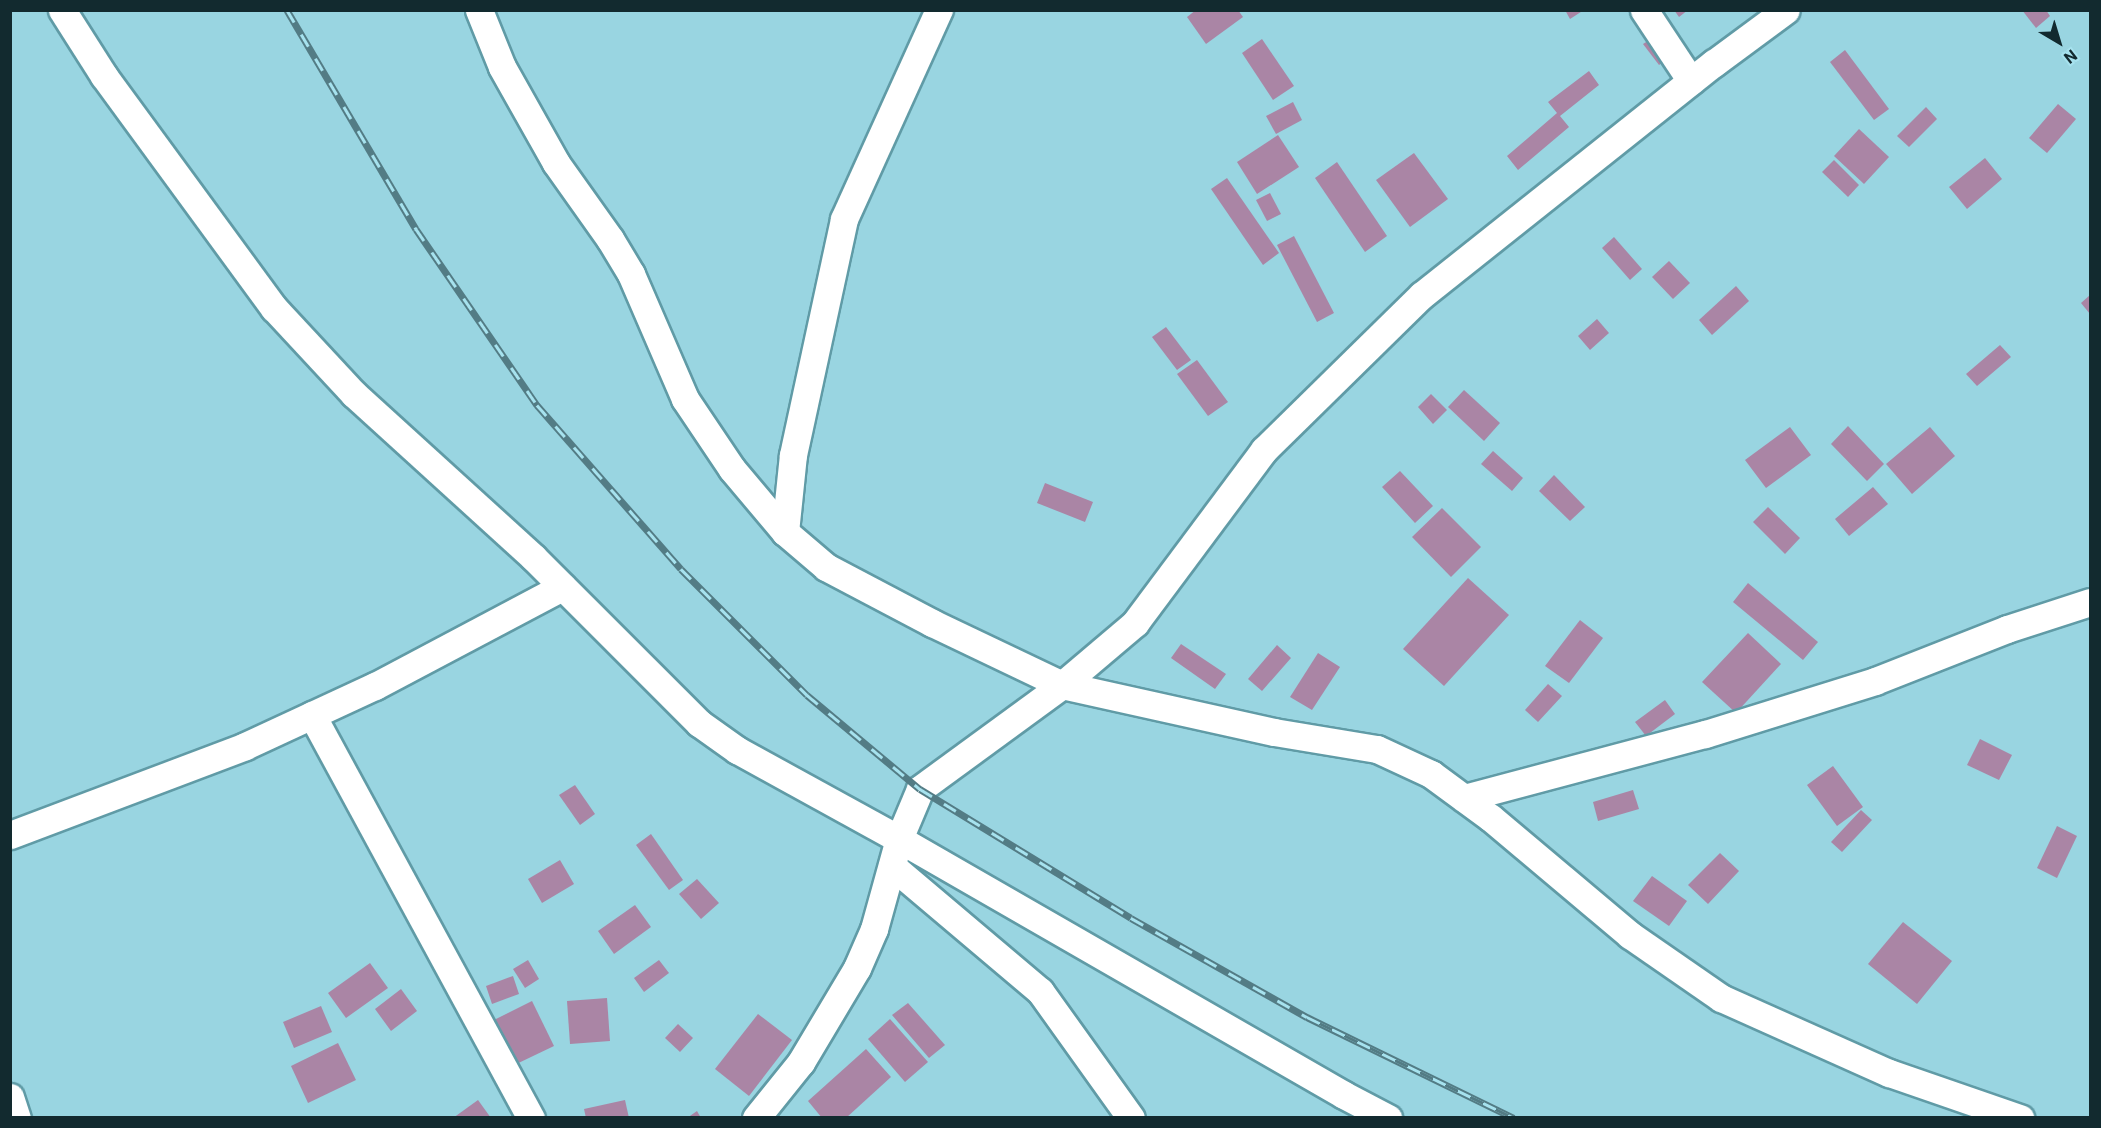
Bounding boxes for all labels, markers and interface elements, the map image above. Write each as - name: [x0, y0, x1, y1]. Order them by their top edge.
- north arrow: [2029, 12, 2089, 72]
- text: N: [2060, 46, 2081, 68]

